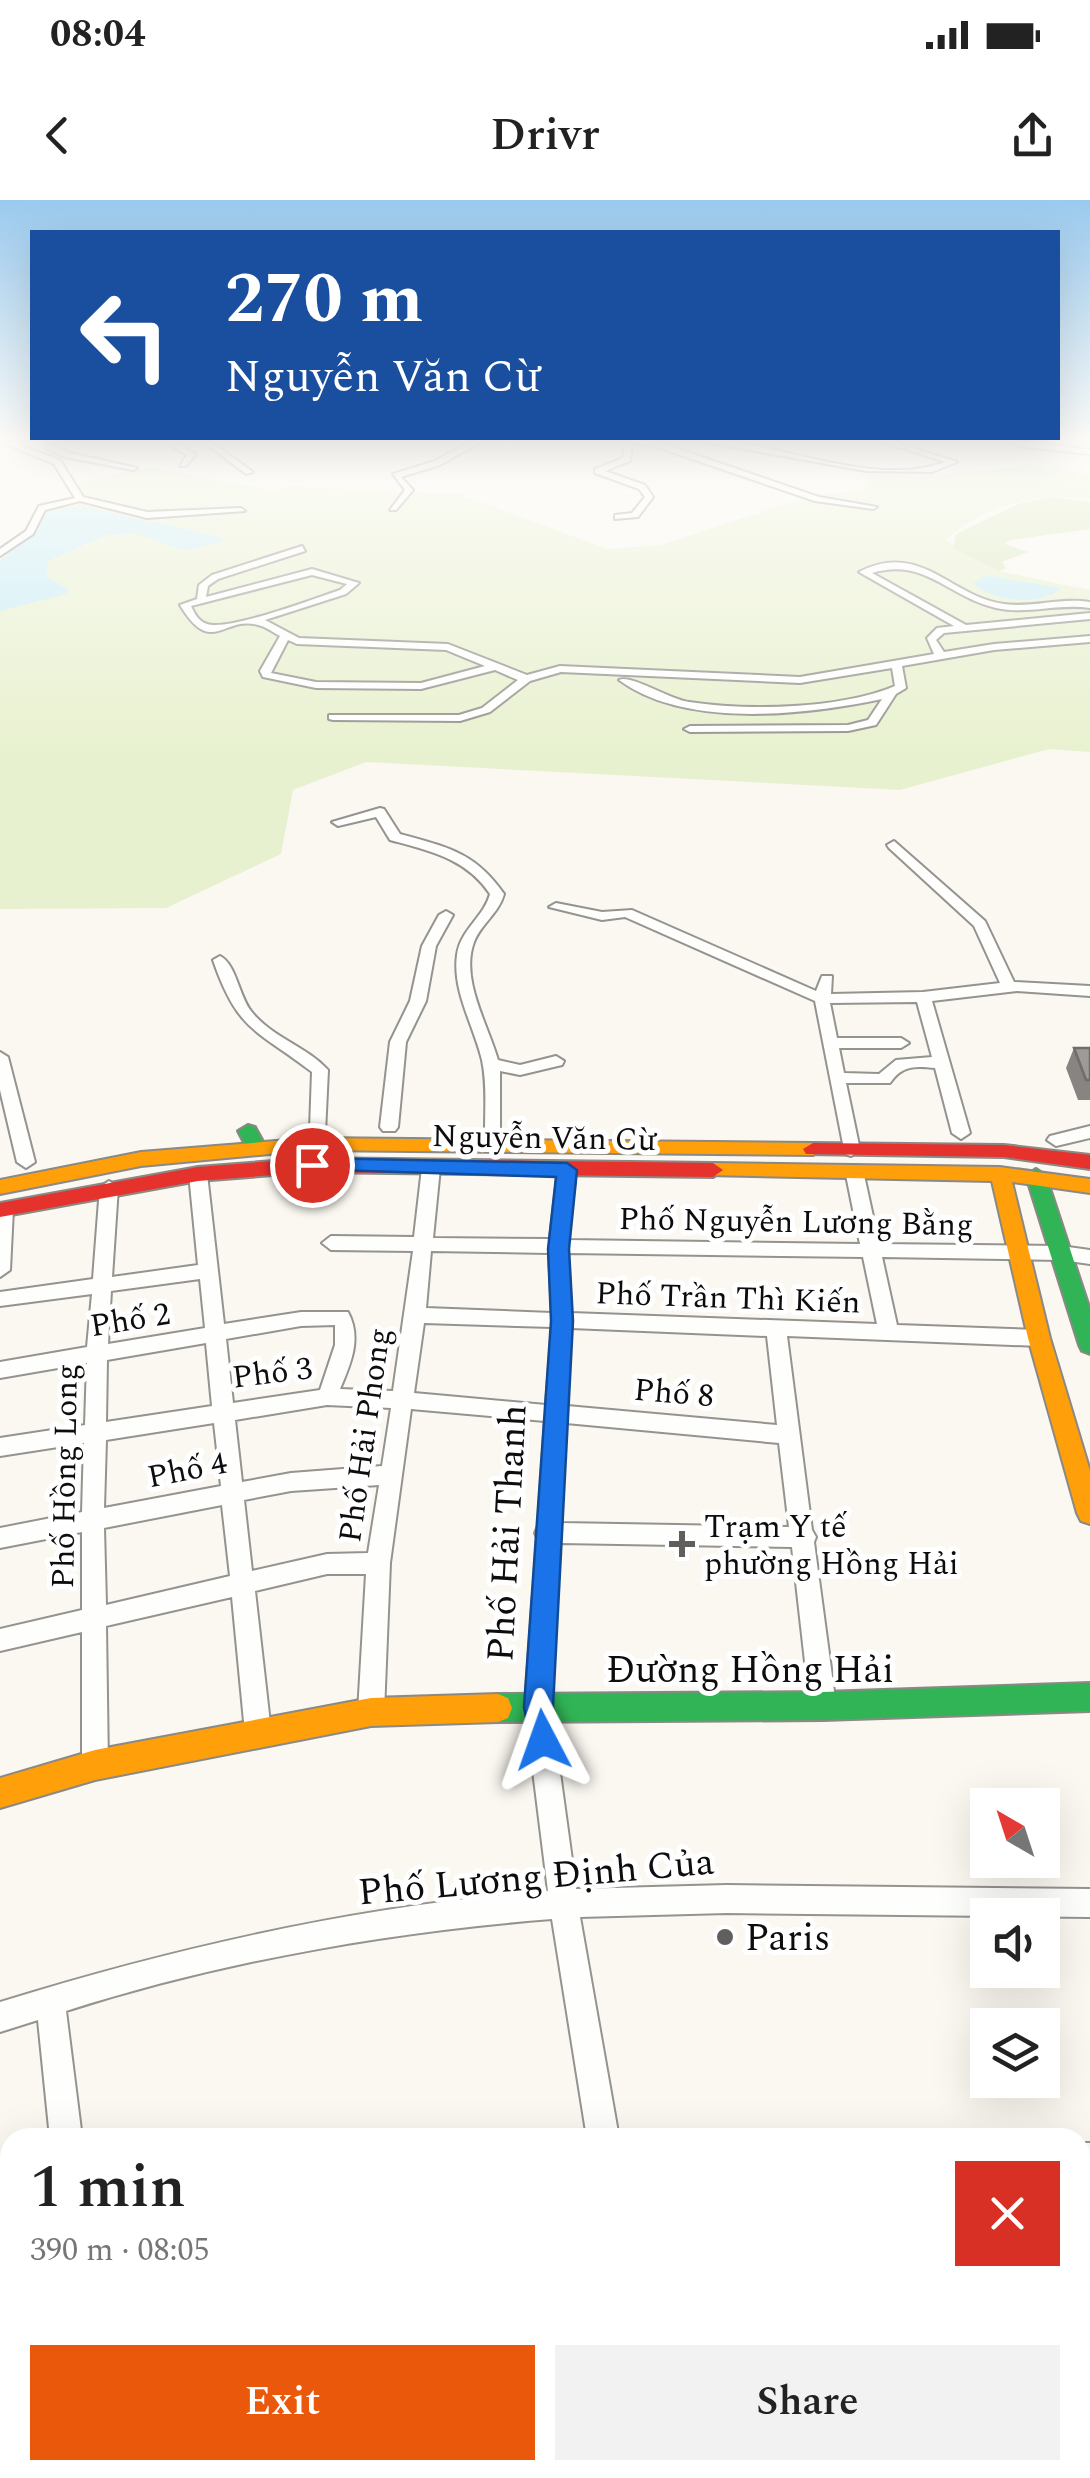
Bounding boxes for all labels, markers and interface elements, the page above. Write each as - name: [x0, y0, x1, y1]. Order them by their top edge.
- text: 08:04: [50, 6, 145, 64]
- text: Drivr: [490, 101, 600, 170]
- icon: back: [30, 108, 85, 163]
- icon: share: [1005, 108, 1060, 163]
- text: 270 m: [225, 247, 423, 353]
- icon: left: [60, 270, 190, 400]
- text: Nguyễn Văn Cừ: [225, 343, 540, 412]
- street label: Nguyễn Văn Cừ: [432, 1112, 658, 1165]
- pin: [270, 1123, 355, 1208]
- icon: arrive: [285, 1138, 340, 1193]
- street label: Phố Nguyễn Lương Bằng: [618, 1195, 974, 1250]
- street label: Phố Trần Thì Kiến: [595, 1269, 861, 1328]
- street label: Phố 2: [87, 1290, 174, 1351]
- street label: Phố Hải Phong: [326, 1325, 405, 1546]
- street label: Phố 3: [229, 1344, 315, 1403]
- street label: Phố Hồng Long: [39, 1363, 92, 1589]
- street label: Phố 8: [632, 1366, 716, 1421]
- street label: Phố Hải Thanh: [472, 1403, 544, 1663]
- street label: Phố 4: [143, 1439, 231, 1502]
- place label: Trạm Y tế phường Hồng Hải: [704, 1503, 959, 1589]
- marker: Trạm Y tế phường Hồng Hải: [669, 1531, 695, 1557]
- street label: Đường Hồng Hải: [606, 1642, 894, 1700]
- position arrow: [491, 1688, 595, 1792]
- north arrow: [970, 1788, 1060, 1878]
- map controls: [970, 1788, 1060, 2098]
- street label: Phố Lương Định Của: [356, 1834, 717, 1922]
- button: sound: [970, 1898, 1060, 1988]
- place label: Paris: [745, 1910, 830, 1968]
- marker: Paris: [714, 1926, 736, 1948]
- button: layers: [970, 2008, 1060, 2098]
- text: 1 min: [30, 2142, 186, 2234]
- button: close: [955, 2161, 1060, 2266]
- text: 390 m · 08:05: [30, 2226, 210, 2275]
- button: Exit: [30, 2345, 535, 2460]
- button: Share: [555, 2345, 1060, 2460]

